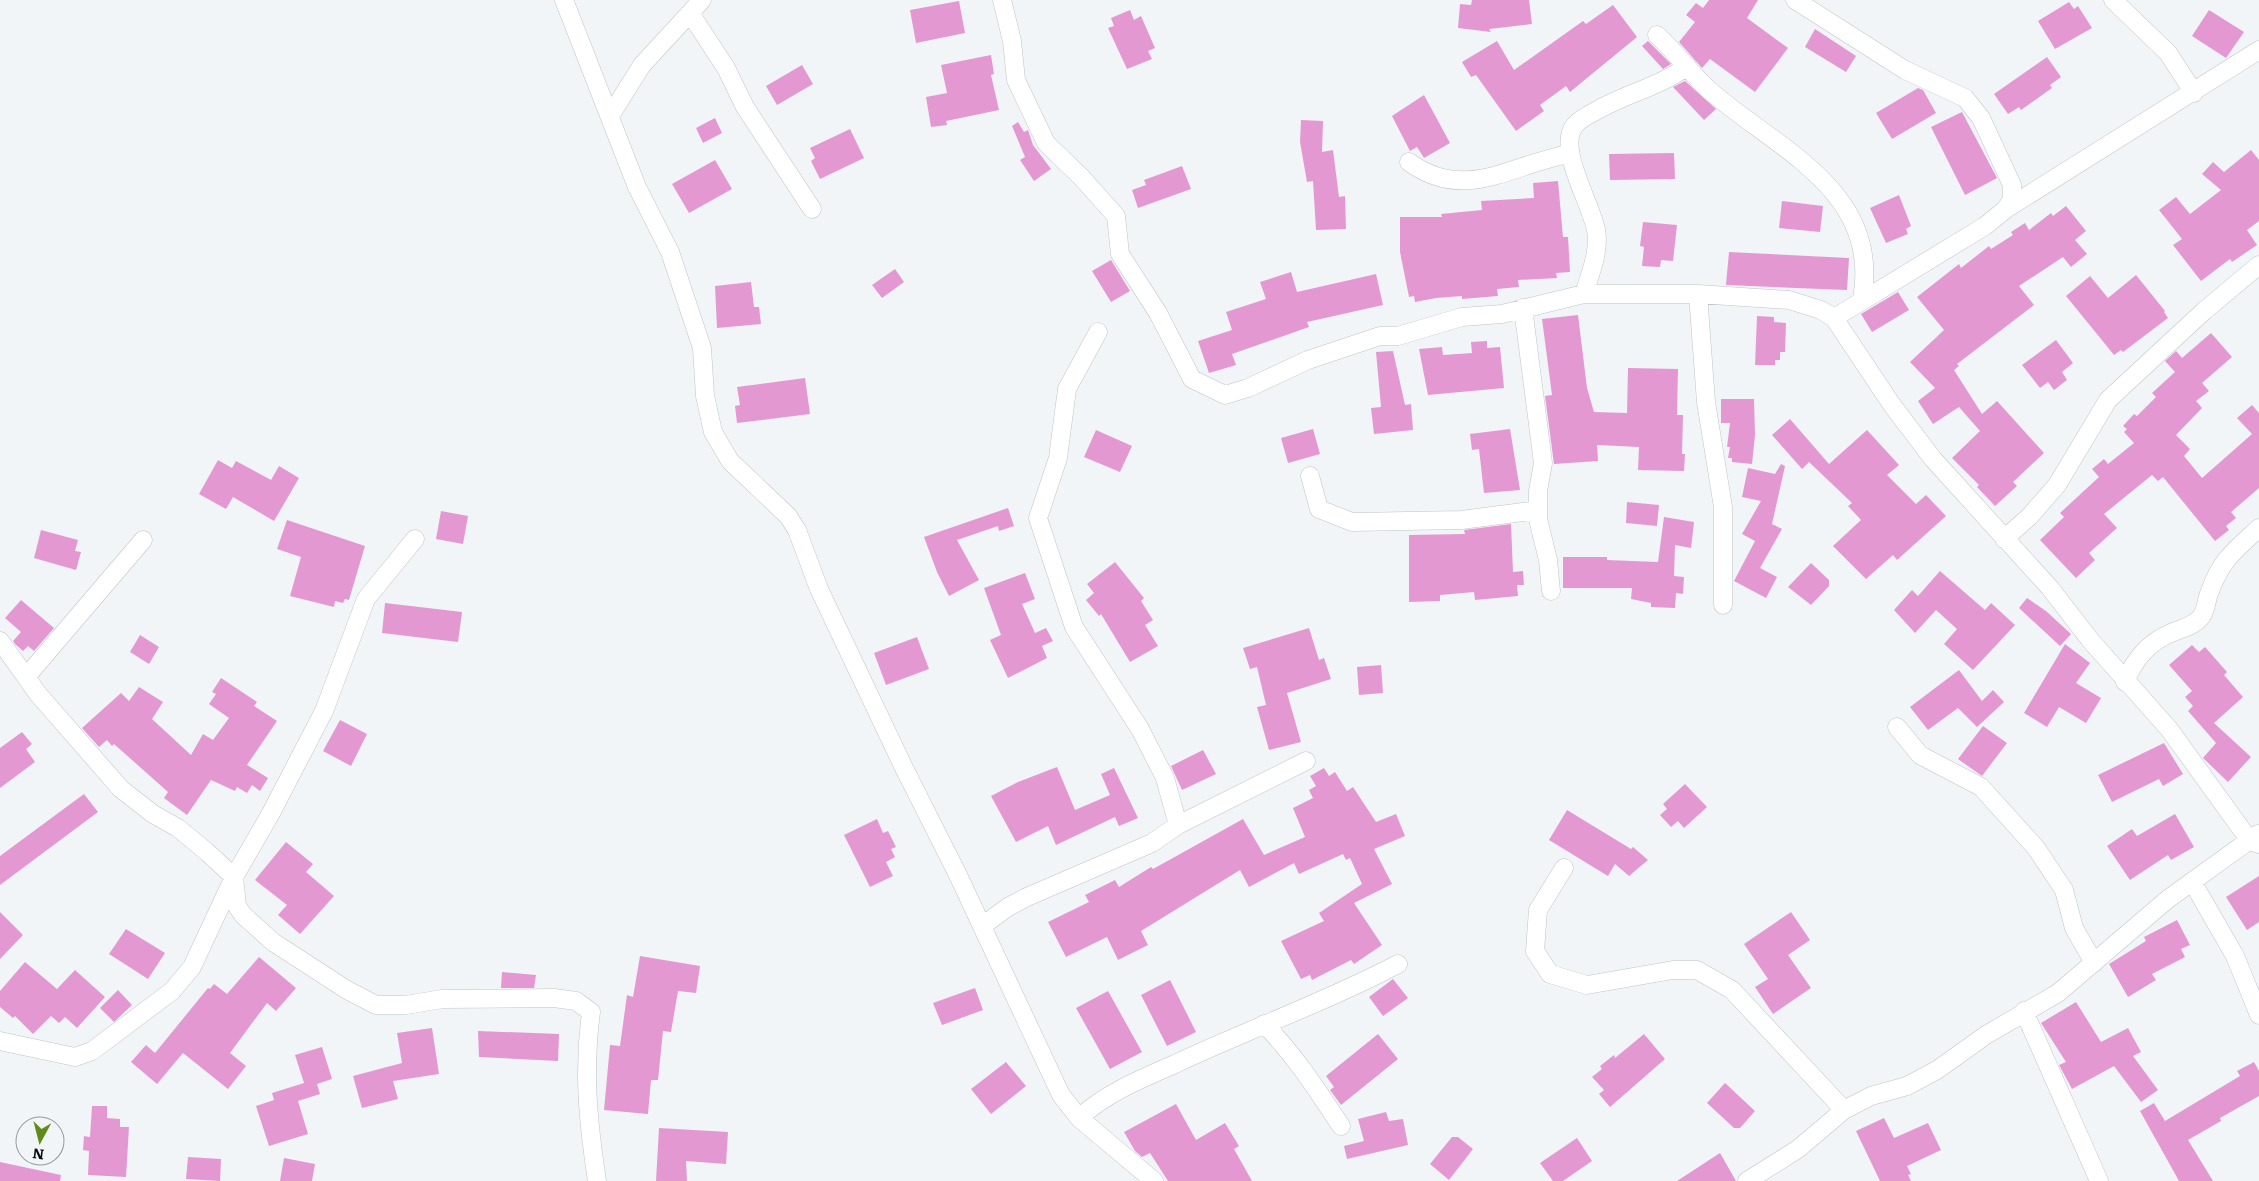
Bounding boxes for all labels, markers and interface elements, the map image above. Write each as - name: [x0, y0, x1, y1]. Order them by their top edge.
- north arrow: [15, 1116, 65, 1166]
- text: N: [31, 1144, 45, 1166]

